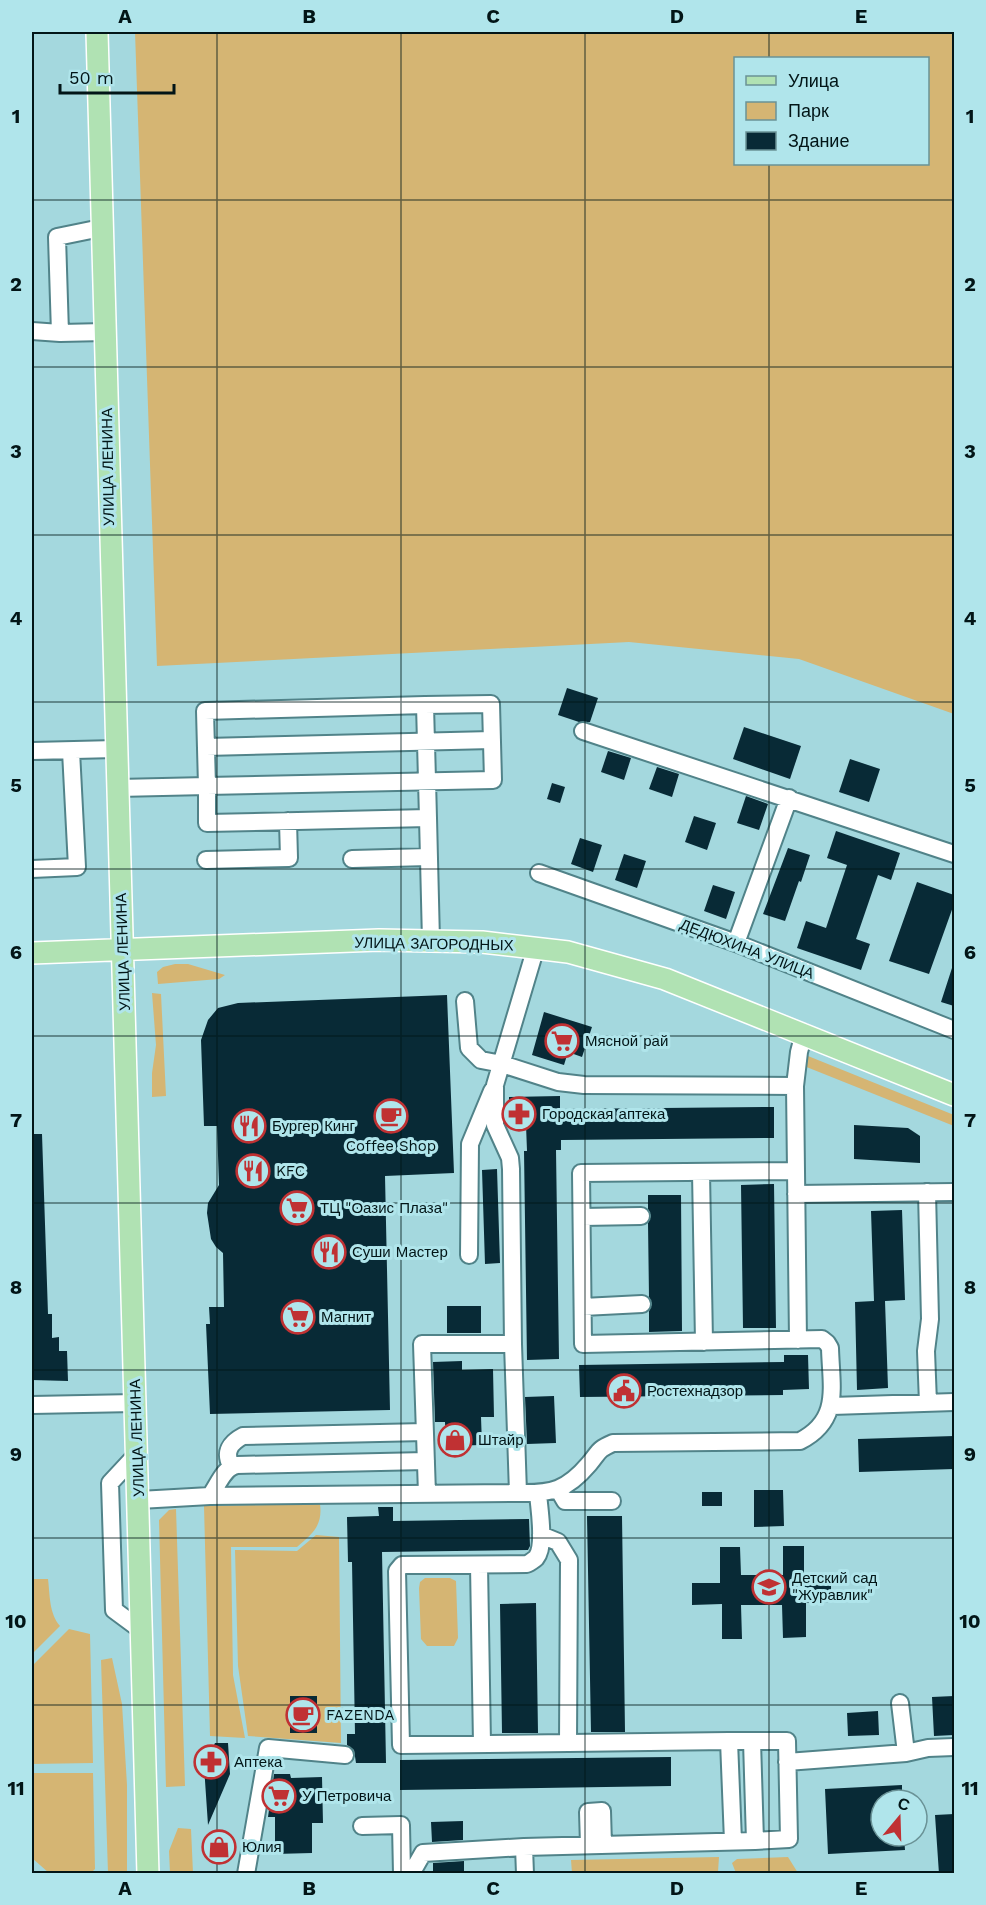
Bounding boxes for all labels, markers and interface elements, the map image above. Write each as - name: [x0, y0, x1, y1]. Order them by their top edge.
- text: A: [118, 4, 132, 28]
- text: B: [302, 4, 316, 28]
- text: C: [486, 4, 500, 28]
- text: D: [670, 4, 684, 28]
- text: E: [855, 4, 867, 28]
- scale bar: [60, 57, 174, 95]
- legend: [734, 57, 929, 165]
- text: 50 m: [69, 67, 114, 88]
- text: Улица: [788, 70, 840, 91]
- text: Парк: [788, 100, 829, 121]
- text: 1: [12, 104, 20, 128]
- text: 1: [966, 104, 974, 128]
- text: Здание: [788, 130, 849, 151]
- text: 2: [10, 272, 22, 296]
- text: 2: [964, 272, 976, 296]
- street label: УЛИЦА ЛЕНИНА: [98, 408, 118, 526]
- text: 3: [10, 439, 22, 463]
- text: 3: [964, 439, 976, 463]
- text: 4: [10, 606, 23, 630]
- text: 4: [964, 606, 977, 630]
- text: 5: [10, 773, 22, 797]
- text: 5: [964, 773, 976, 797]
- street label: УЛИЦА ЛЕНИНА: [112, 893, 134, 1011]
- street label: ДЕДЮХИНА УЛИЦА: [677, 915, 817, 983]
- street label: УЛИЦА ЗАГОРОДНЫХ: [354, 934, 514, 954]
- text: 6: [10, 940, 22, 964]
- text: 6: [964, 940, 976, 964]
- supermarket icon: Мясной рай: [544, 1023, 580, 1059]
- place label: Мясной рай: [585, 1032, 668, 1050]
- pharmacy icon: Городская аптека: [501, 1096, 537, 1132]
- cafe icon: Coffee Shop: [373, 1098, 409, 1134]
- place label: Городская аптека: [542, 1105, 666, 1123]
- text: 7: [10, 1108, 22, 1132]
- restaurant icon: Бургер Кинг: [231, 1108, 267, 1144]
- text: 7: [964, 1108, 976, 1132]
- place label: Бургер Кинг: [272, 1117, 356, 1135]
- place label: Coffee Shop: [346, 1137, 436, 1155]
- restaurant icon: KFC: [235, 1153, 271, 1189]
- place label: KFC: [276, 1162, 305, 1180]
- supermarket icon: ТЦ "Оазис Плаза": [279, 1190, 315, 1226]
- place label: ТЦ "Оазис Плаза": [320, 1199, 448, 1217]
- restaurant icon: Суши Мастер: [311, 1234, 347, 1270]
- place label: Суши Мастер: [352, 1243, 448, 1261]
- text: 8: [10, 1275, 22, 1299]
- text: 8: [964, 1275, 976, 1299]
- supermarket icon: Магнит: [280, 1299, 316, 1335]
- place label: Магнит: [321, 1308, 371, 1326]
- public building icon: Ростехнадзор: [606, 1373, 642, 1409]
- street label: УЛИЦА ЛЕНИНА: [126, 1379, 148, 1497]
- place label: Ростехнадзор: [647, 1382, 743, 1400]
- shop icon: Штайр: [437, 1422, 473, 1458]
- place label: Штайр: [478, 1431, 524, 1449]
- text: 9: [10, 1442, 22, 1466]
- text: 9: [964, 1442, 976, 1466]
- school or university icon: Детский сад "Журавлик": [751, 1569, 787, 1605]
- place label: Детский сад "Журавлик": [792, 1569, 877, 1604]
- text: 10: [5, 1609, 27, 1633]
- text: 10: [959, 1609, 981, 1633]
- cafe icon: FAZENDA: [285, 1697, 321, 1733]
- place label: FAZENDA: [326, 1706, 395, 1724]
- pharmacy icon: Аптека: [193, 1744, 229, 1780]
- place label: Аптека: [234, 1753, 283, 1771]
- text: 11: [7, 1776, 25, 1800]
- text: 11: [961, 1776, 979, 1800]
- supermarket icon: У Петровича: [261, 1778, 297, 1814]
- place label: У Петровича: [302, 1787, 392, 1805]
- north arrow: [869, 1788, 929, 1848]
- text: С: [895, 1793, 913, 1815]
- shop icon: Юлия: [201, 1829, 237, 1865]
- place label: Юлия: [242, 1838, 282, 1856]
- text: A: [118, 1876, 132, 1900]
- text: B: [302, 1876, 316, 1900]
- text: C: [486, 1876, 500, 1900]
- text: D: [670, 1876, 684, 1900]
- text: E: [855, 1876, 867, 1900]

